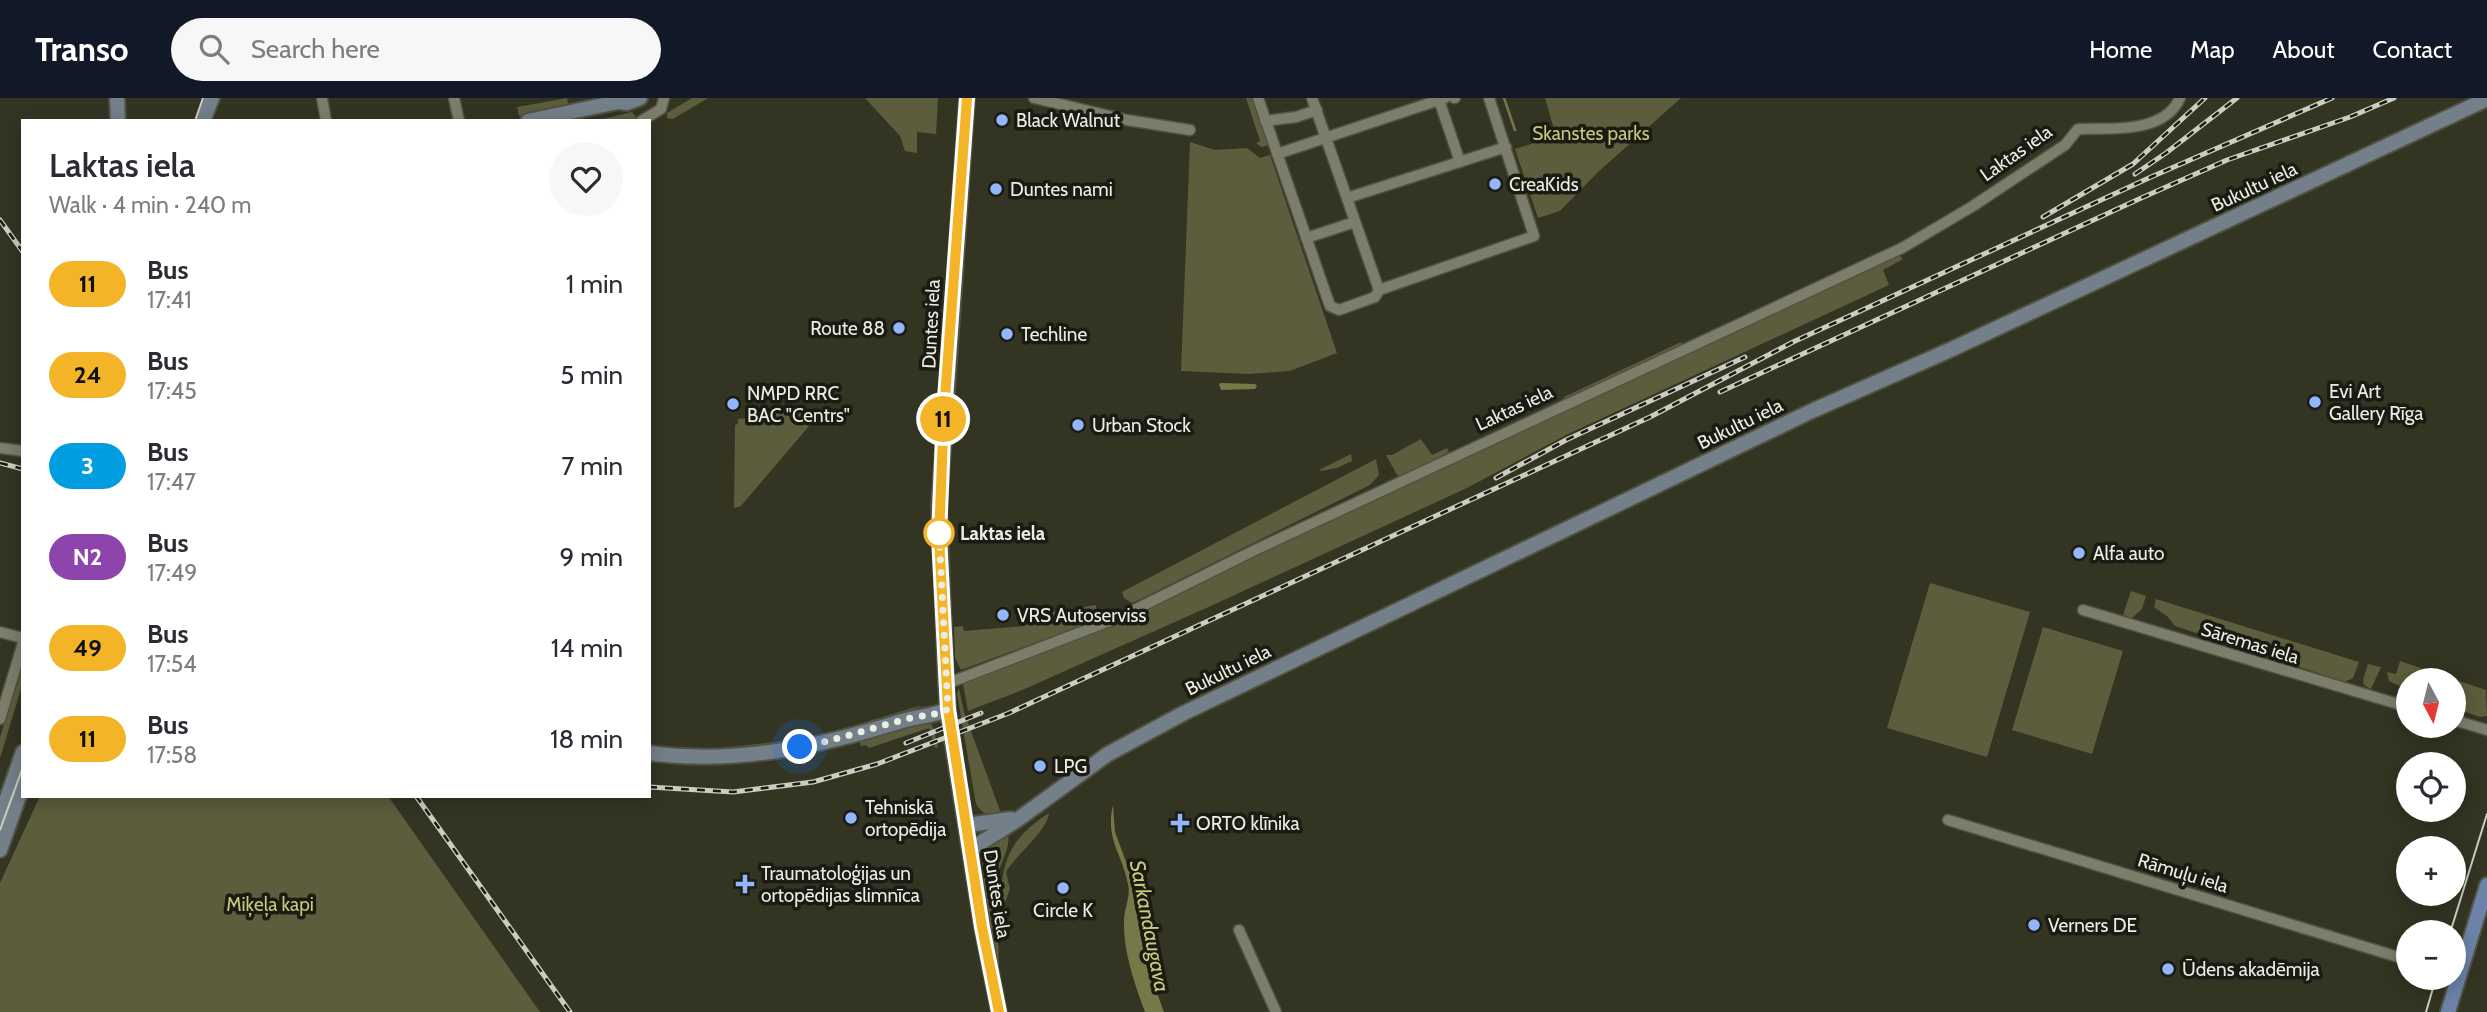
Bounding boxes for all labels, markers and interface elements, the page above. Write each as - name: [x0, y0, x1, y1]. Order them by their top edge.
- search box: [171, 18, 661, 81]
- text: Transo: [35, 29, 129, 69]
- icon: search: [195, 30, 233, 68]
- text: Search here: [251, 33, 380, 65]
- text: Home: [2089, 35, 2152, 64]
- text: Map: [2190, 35, 2235, 64]
- text: About: [2273, 35, 2335, 64]
- text: Contact: [2373, 35, 2452, 64]
- place label: Black Walnut: [1016, 109, 1121, 132]
- marker: Black Walnut: [994, 112, 1010, 128]
- street label: Laktas iela: [1976, 120, 2056, 186]
- park label: Skanstes parks: [1532, 122, 1650, 145]
- button: heart: [549, 142, 623, 216]
- text: Laktas iela: [49, 145, 195, 185]
- street label: Bukultu iela: [2207, 157, 2301, 217]
- place label: CreaKids: [1509, 173, 1579, 196]
- marker: CreaKids: [1487, 176, 1503, 192]
- place label: Duntes nami: [1010, 178, 1113, 201]
- marker: Duntes nami: [988, 181, 1004, 197]
- text: Walk · 4 min · 240 m: [49, 191, 251, 219]
- text: Bus: [147, 254, 188, 286]
- text: 1 min: [566, 268, 623, 300]
- text: 11: [79, 269, 96, 298]
- street label: Duntes iela: [917, 279, 945, 369]
- text: 17:41: [147, 286, 192, 314]
- place label: Route 88: [810, 317, 885, 340]
- marker: Route 88: [891, 320, 907, 336]
- place label: Techline: [1021, 323, 1087, 346]
- marker: Techline: [999, 326, 1015, 342]
- text: Bus: [147, 345, 188, 377]
- text: 5 min: [560, 359, 623, 391]
- text: 24: [74, 360, 101, 389]
- text: 17:45: [147, 377, 197, 405]
- street label: Laktas iela: [1472, 380, 1556, 436]
- place label: Evi Art Gallery Rīga: [2329, 380, 2423, 425]
- place label: NMPD RRC BAC "Centrs": [747, 382, 850, 427]
- street label: Bukultu iela: [1694, 393, 1786, 455]
- marker: Evi Art Gallery Rīga: [2307, 394, 2323, 410]
- marker: NMPD RRC BAC "Centrs": [725, 396, 741, 412]
- line badge: 11: [912, 396, 974, 442]
- text: 11: [934, 404, 952, 433]
- place label: Urban Stock: [1092, 414, 1191, 437]
- marker: Urban Stock: [1070, 417, 1086, 433]
- text: Bus: [147, 436, 188, 468]
- text: 7 min: [561, 450, 623, 482]
- text: 3: [81, 451, 94, 480]
- text: 17:47: [147, 468, 196, 496]
- marker: Laktas iela: [924, 518, 954, 548]
- place label: Laktas iela: [960, 522, 1046, 545]
- text: Bus: [147, 527, 188, 559]
- text: 9 min: [560, 541, 623, 573]
- text: N2: [73, 542, 102, 571]
- place label: Alfa auto: [2093, 542, 2165, 565]
- marker: Alfa auto: [2071, 545, 2087, 561]
- text: 17:49: [147, 559, 197, 587]
- place label: VRS Autoserviss: [1017, 604, 1146, 627]
- marker: VRS Autoserviss: [995, 607, 1011, 623]
- street label: Sāremas iela: [2198, 617, 2302, 669]
- text: Bus: [147, 618, 188, 650]
- text: 14 min: [551, 632, 623, 664]
- text: 49: [73, 633, 102, 662]
- street label: Bukultu iela: [1182, 639, 1274, 701]
- text: 17:54: [147, 650, 197, 678]
- north arrow: [2396, 668, 2466, 738]
- map controls: [2396, 668, 2466, 990]
- text: Bus: [147, 709, 188, 741]
- text: 18 min: [550, 723, 623, 755]
- text: 11: [79, 724, 96, 753]
- your location: [782, 729, 817, 764]
- text: 17:58: [147, 741, 197, 769]
- button: locate: [2396, 752, 2466, 822]
- place label: LPG: [1054, 755, 1087, 778]
- marker: LPG: [1032, 758, 1048, 774]
- place label: Tehniskā ortopēdija: [865, 796, 946, 841]
- marker: Tehniskā ortopēdija: [843, 810, 859, 826]
- place label: ORTO klīnika: [1196, 812, 1300, 835]
- marker: ORTO klīnika: [1170, 813, 1190, 833]
- button: +: [2396, 836, 2466, 906]
- street label: Duntes iela: [979, 848, 1015, 940]
- street label: Rāmuļu iela: [2135, 848, 2231, 899]
- water label: Sarkandaugava: [1125, 858, 1175, 994]
- place label: Traumatoloģijas un ortopēdijas slimnīca: [761, 862, 920, 907]
- marker: Traumatoloģijas un ortopēdijas slimnīca: [735, 874, 755, 894]
- marker: Circle K: [1055, 880, 1071, 896]
- park label: Miķeļa kapi: [226, 893, 314, 917]
- place label: Circle K: [1033, 899, 1093, 922]
- place label: Verners DE: [2048, 914, 2137, 937]
- marker: Verners DE: [2026, 917, 2042, 933]
- button: −: [2396, 920, 2466, 990]
- place label: Ūdens akadēmija: [2182, 958, 2320, 981]
- marker: Ūdens akadēmija: [2160, 961, 2176, 977]

